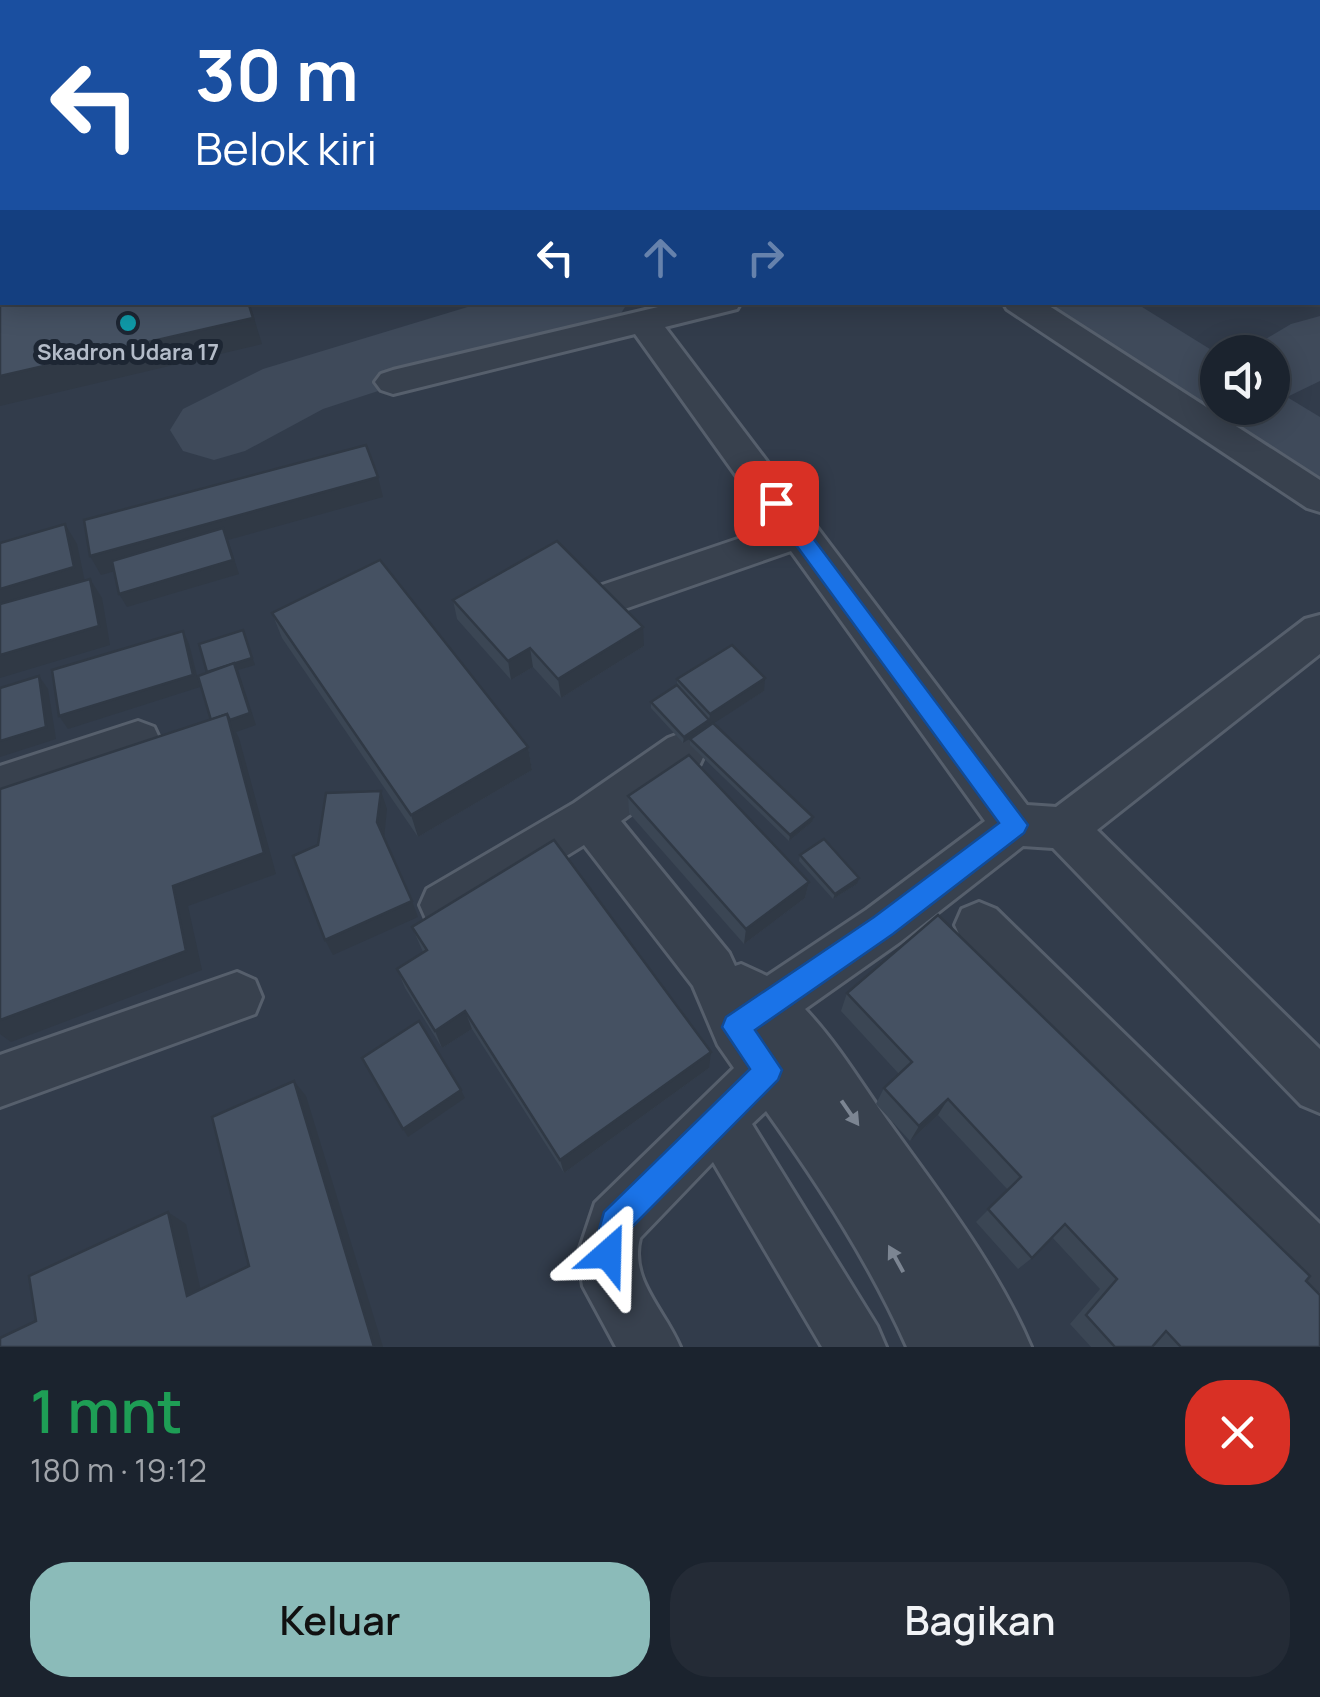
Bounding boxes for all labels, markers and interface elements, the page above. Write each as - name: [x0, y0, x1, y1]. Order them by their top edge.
- text: 30 m: [195, 26, 359, 122]
- icon: left: [30, 40, 160, 170]
- text: Belok kiri: [195, 117, 377, 179]
- icon: left: [528, 230, 583, 285]
- icon: ahead: [633, 230, 688, 285]
- icon: right: [738, 230, 793, 285]
- marker: Skadron Udara 17: [117, 312, 139, 334]
- map controls: [1200, 335, 1290, 425]
- button: sound: [1200, 335, 1290, 425]
- place label: Skadron Udara 17: [37, 337, 219, 367]
- pin: [734, 461, 819, 546]
- icon: arrive: [749, 476, 804, 531]
- one-way arrow: [840, 1099, 859, 1126]
- position arrow: [556, 1202, 660, 1306]
- one-way arrow: [888, 1245, 905, 1273]
- text: 1 mnt: [30, 1369, 183, 1451]
- button: close: [1185, 1380, 1290, 1485]
- text: 180 m · 19:12: [30, 1448, 207, 1492]
- button: Keluar: [30, 1562, 650, 1677]
- button: Bagikan: [670, 1562, 1290, 1677]

